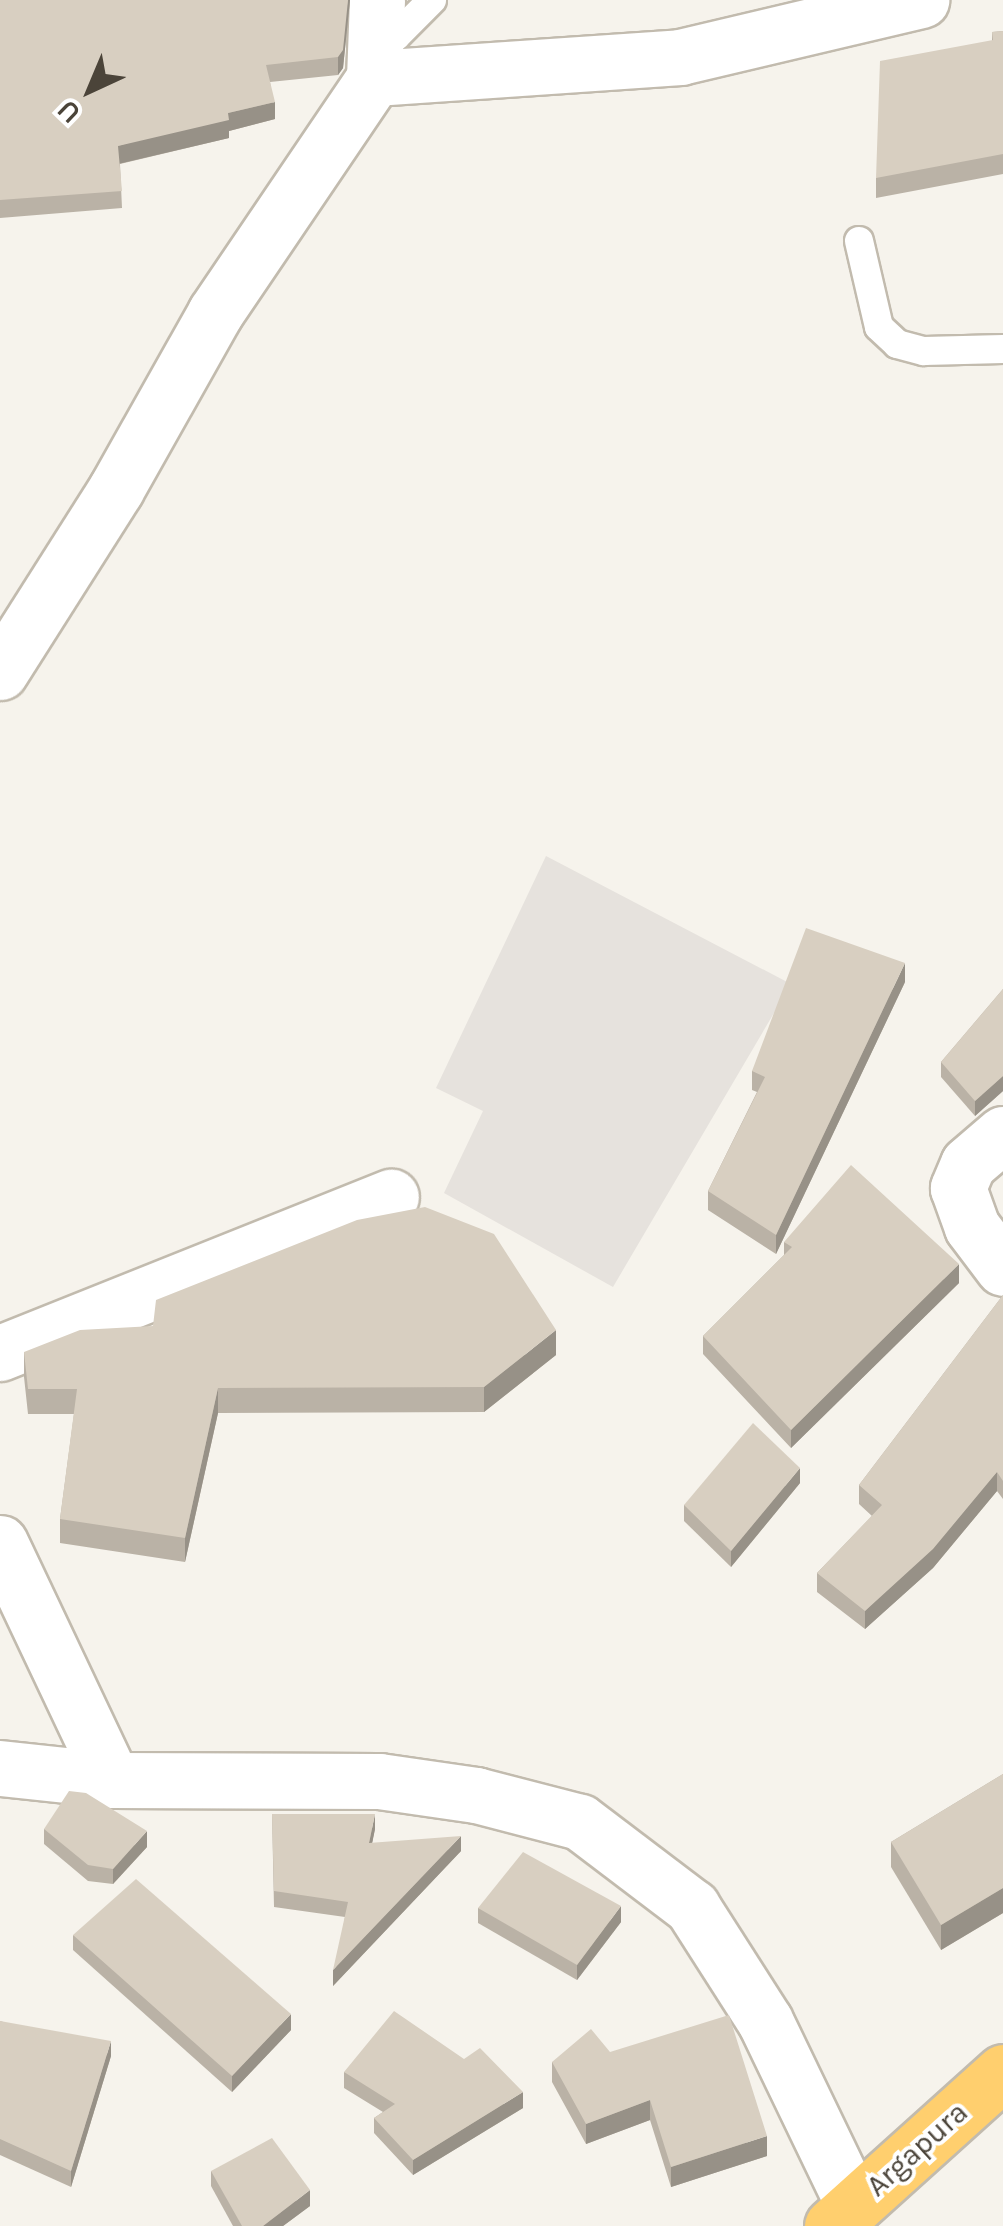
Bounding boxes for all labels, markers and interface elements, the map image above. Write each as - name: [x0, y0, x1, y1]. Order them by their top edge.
- north arrow: [40, 40, 140, 140]
- text: U: [50, 93, 87, 131]
- street label: Argapura: [859, 2094, 975, 2204]

